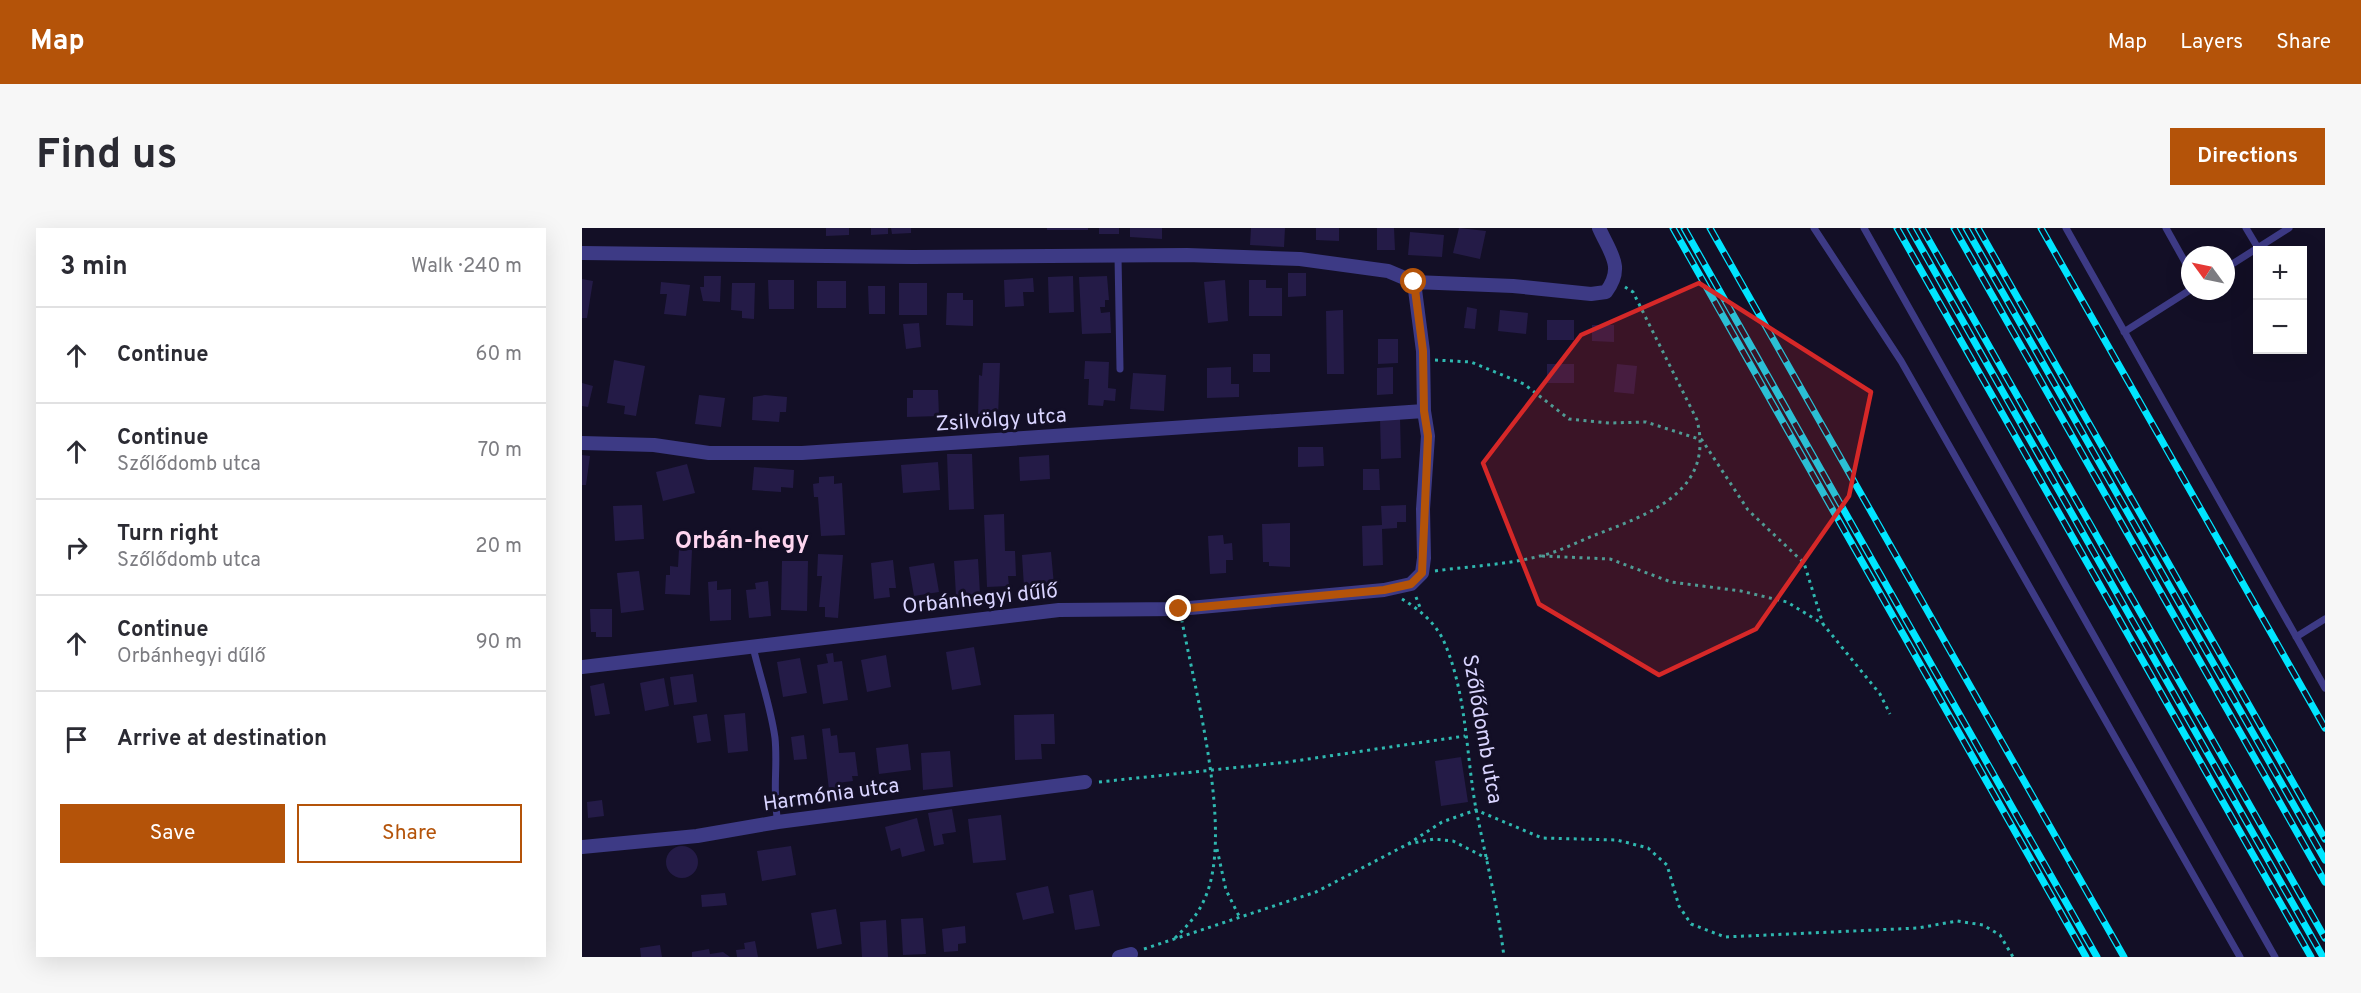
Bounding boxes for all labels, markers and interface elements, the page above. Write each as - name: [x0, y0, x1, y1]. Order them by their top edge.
- text: Map: [30, 24, 85, 60]
- text: Map: [2108, 29, 2147, 56]
- text: Layers: [2180, 29, 2243, 56]
- text: Share: [2276, 29, 2331, 56]
- button: Directions: [2170, 128, 2325, 185]
- text: Find us: [36, 130, 177, 183]
- north arrow: [2181, 246, 2235, 300]
- map controls: [2253, 246, 2307, 354]
- button: +: [2253, 246, 2307, 300]
- text: 3 min: [60, 251, 128, 284]
- text: Walk · 240 m: [411, 254, 522, 280]
- route start: [1400, 268, 1426, 294]
- button: −: [2253, 300, 2307, 354]
- icon: ahead: [60, 339, 93, 372]
- text: Continue: [117, 342, 208, 369]
- text: 60 m: [476, 342, 522, 368]
- street label: Zsilvölgy utca: [935, 402, 1068, 439]
- text: Continue: [117, 425, 208, 452]
- icon: ahead: [60, 435, 93, 468]
- text: 70 m: [478, 438, 522, 464]
- text: Szőlődomb utca: [117, 452, 261, 478]
- text: Turn right: [117, 521, 219, 548]
- district label: Orbán-hegy: [675, 527, 809, 557]
- icon: right: [60, 531, 93, 564]
- text: 20 m: [475, 534, 522, 560]
- text: Szőlődomb utca: [117, 548, 261, 574]
- street label: Orbánhegyi dűlő: [901, 578, 1061, 621]
- route end: [1165, 595, 1191, 621]
- text: Continue: [117, 617, 208, 644]
- icon: ahead: [60, 627, 93, 660]
- text: 90 m: [476, 630, 522, 656]
- text: Orbánhegyi dűlő: [117, 644, 266, 670]
- street label: Szőlődomb utca: [1455, 653, 1508, 806]
- icon: arrive: [60, 723, 93, 756]
- text: Arrive at destination: [117, 726, 327, 753]
- street label: Harmónia utca: [761, 773, 901, 818]
- button: Save: [60, 804, 285, 863]
- button: Share: [297, 804, 522, 863]

